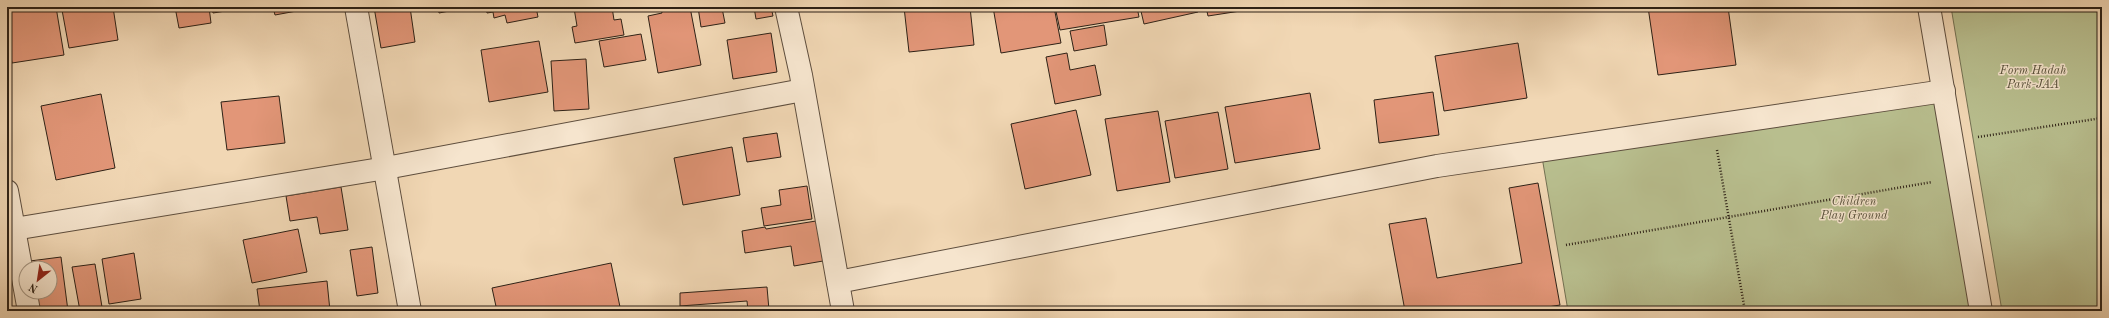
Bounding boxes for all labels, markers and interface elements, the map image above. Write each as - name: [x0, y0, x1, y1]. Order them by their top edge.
- park label: Form Hadah Park-JAA: [1999, 65, 2066, 91]
- park label: Children Play Ground: [1820, 196, 1888, 222]
- north arrow: [18, 260, 58, 300]
- text: N: [27, 280, 40, 294]

